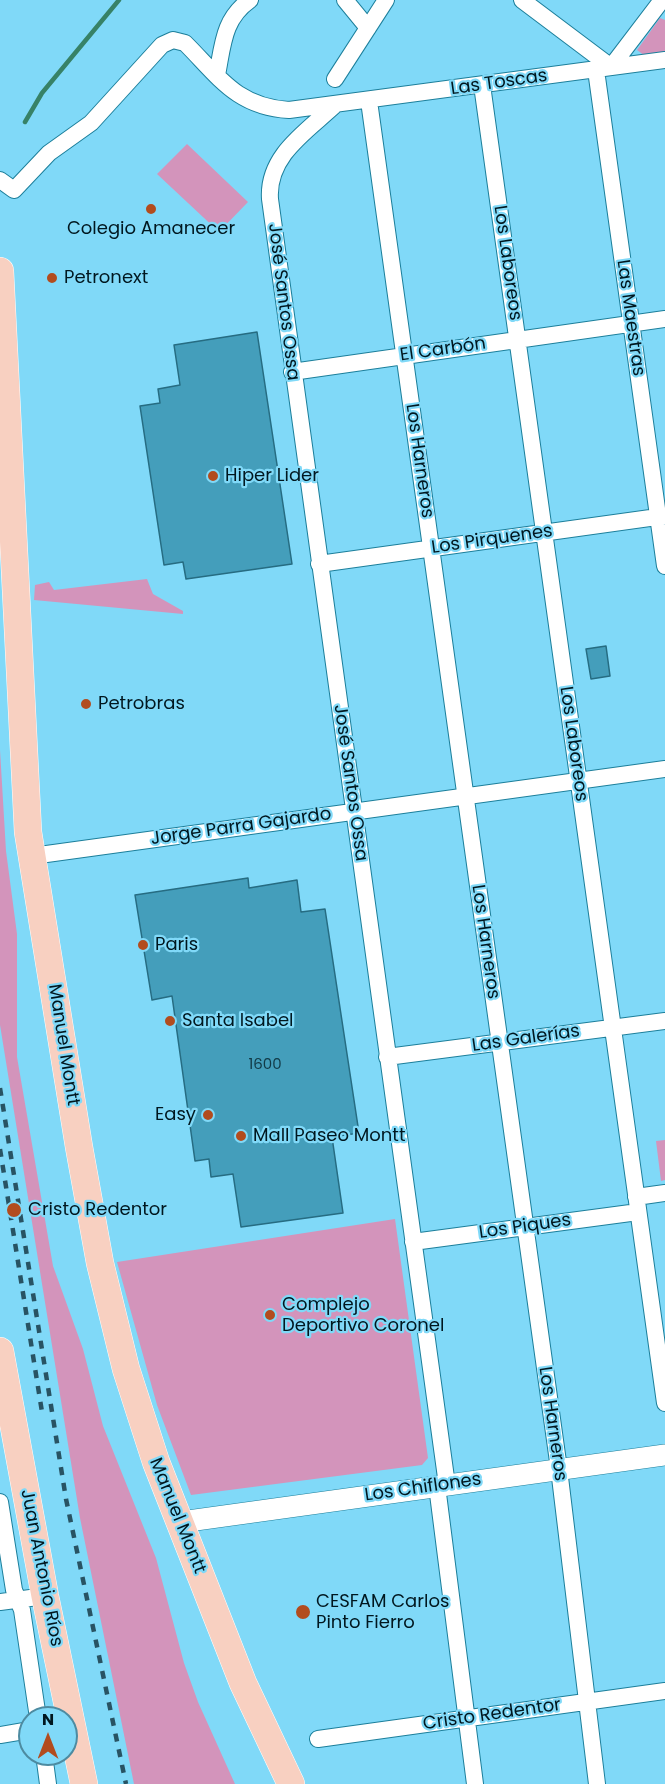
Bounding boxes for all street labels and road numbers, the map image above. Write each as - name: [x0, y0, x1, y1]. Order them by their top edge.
- street label: Las Toscas: [449, 66, 549, 100]
- street label: Los Laboreos: [488, 204, 526, 322]
- street label: José Santos Ossa: [263, 222, 303, 382]
- street label: Las Maestras: [611, 258, 649, 378]
- street label: El Carbón: [399, 333, 487, 367]
- street label: Los Harneros: [400, 402, 438, 520]
- street label: Los Pirquenes: [430, 521, 554, 559]
- street label: Los Laboreos: [554, 685, 592, 803]
- street label: José Santos Ossa: [328, 703, 372, 863]
- street label: Jorge Parra Gajardo: [149, 804, 333, 850]
- street label: Los Harneros: [466, 883, 504, 1001]
- street label: Manuel Montt: [43, 983, 83, 1107]
- street label: Las Galerías: [471, 1021, 581, 1057]
- street label: Los Piques: [478, 1210, 572, 1244]
- street label: Los Harneros: [533, 1365, 571, 1483]
- street label: Manuel Montt: [144, 1455, 210, 1577]
- street label: Los Chiflones: [363, 1469, 483, 1507]
- street label: Juan Antonio Ríos: [15, 1487, 67, 1649]
- street label: Cristo Redentor: [422, 1695, 562, 1735]

